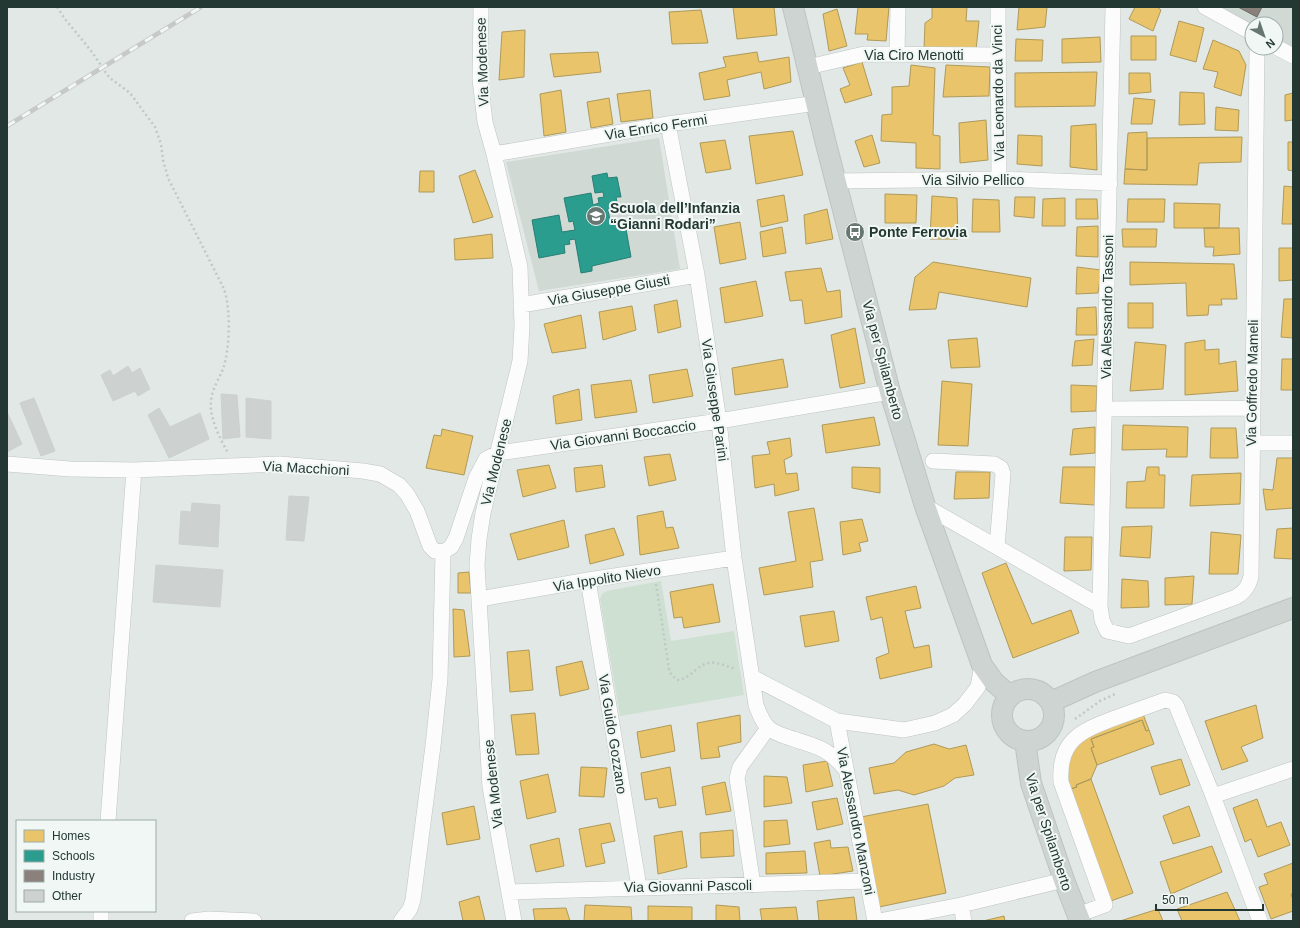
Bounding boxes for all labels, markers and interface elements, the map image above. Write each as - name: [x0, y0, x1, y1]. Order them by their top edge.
- north arrow: [1244, 16, 1284, 56]
- street label: Via Modenese: [472, 17, 492, 107]
- street label: Via Leonardo da Vinci: [989, 25, 1007, 161]
- text: N: [1263, 37, 1277, 51]
- street label: Via Ciro Menotti: [864, 47, 964, 63]
- street label: Via Enrico Fermi: [604, 111, 708, 143]
- street label: Via Silvio Pellico: [922, 172, 1024, 188]
- place label: Scuola dell’Infanzia “Gianni Rodari”: [610, 200, 740, 232]
- school or university icon: Scuola dell’Infanzia “Gianni Rodari”: [585, 205, 607, 227]
- bus stop icon: Ponte Ferrovia: [844, 221, 866, 243]
- place label: Ponte Ferrovia: [869, 224, 967, 240]
- street label: Via Alessandro Tassoni: [1098, 235, 1116, 379]
- street label: Via Giuseppe Giusti: [547, 271, 671, 309]
- street label: Via per Spilamberto: [859, 299, 907, 422]
- street label: Via Goffredo Mameli: [1243, 319, 1261, 447]
- street label: Via Giuseppe Parini: [698, 338, 732, 462]
- street label: Via Modenese: [477, 417, 515, 507]
- street label: Via Giovanni Boccaccio: [549, 417, 697, 453]
- street label: Via Macchioni: [262, 458, 350, 478]
- street label: Via Ippolito Nievo: [552, 562, 662, 594]
- street label: Via Guido Gozzano: [596, 673, 630, 795]
- street label: Via Modenese: [480, 739, 506, 829]
- street label: Via Alessandro Manzoni: [834, 746, 878, 896]
- street label: Via per Spilamberto: [1022, 771, 1076, 893]
- legend: [16, 820, 156, 912]
- text: Homes: [52, 829, 90, 843]
- text: Schools: [52, 849, 95, 863]
- text: Industry: [52, 869, 95, 883]
- street label: Via Giovanni Pascoli: [624, 877, 752, 895]
- scale bar: [1156, 886, 1263, 912]
- text: Other: [52, 889, 82, 903]
- text: 50 m: [1162, 893, 1189, 907]

